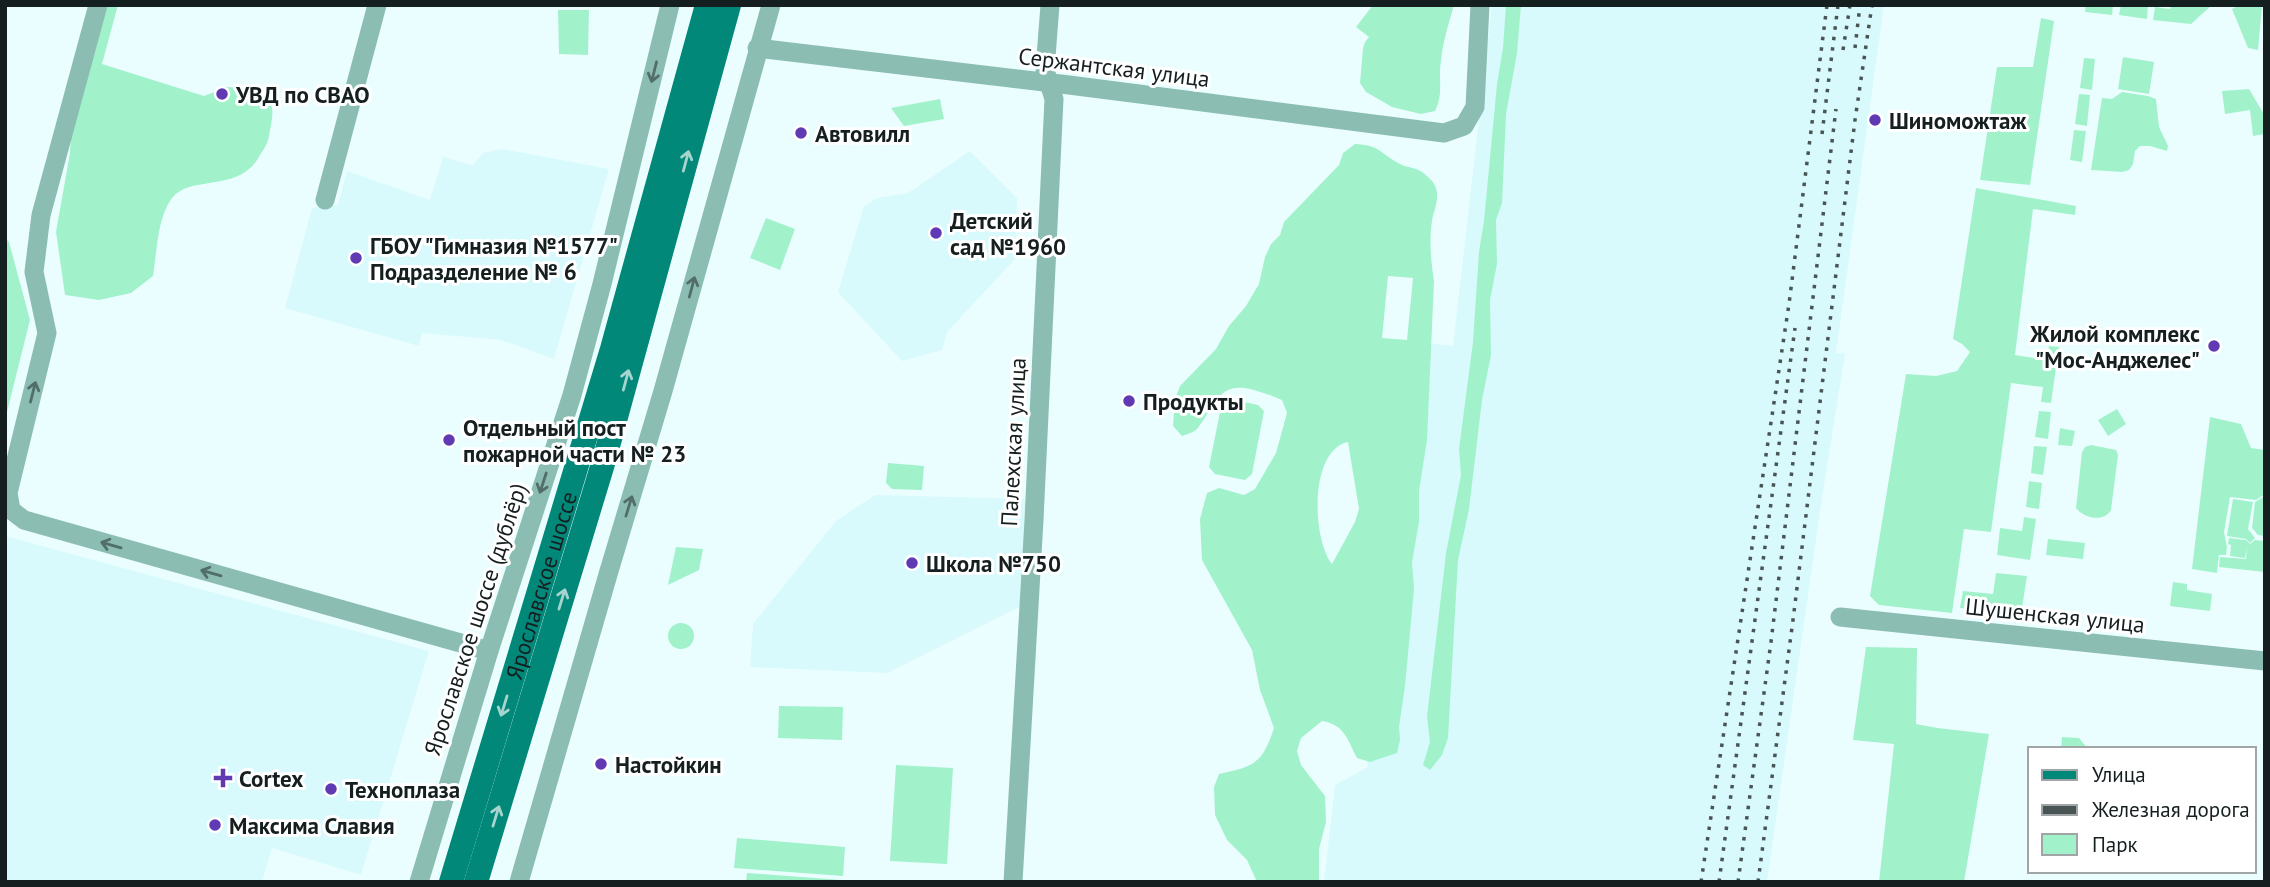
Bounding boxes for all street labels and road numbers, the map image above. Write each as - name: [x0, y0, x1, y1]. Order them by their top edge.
- street label: Сержантская улица: [1017, 41, 1211, 93]
- street label: Палехская улица: [994, 357, 1032, 527]
- street label: Ярославское шоссе (дублёр): [417, 479, 533, 759]
- street label: Ярославское шоссе: [499, 488, 583, 683]
- street label: Шушенская улица: [1964, 591, 2146, 639]

